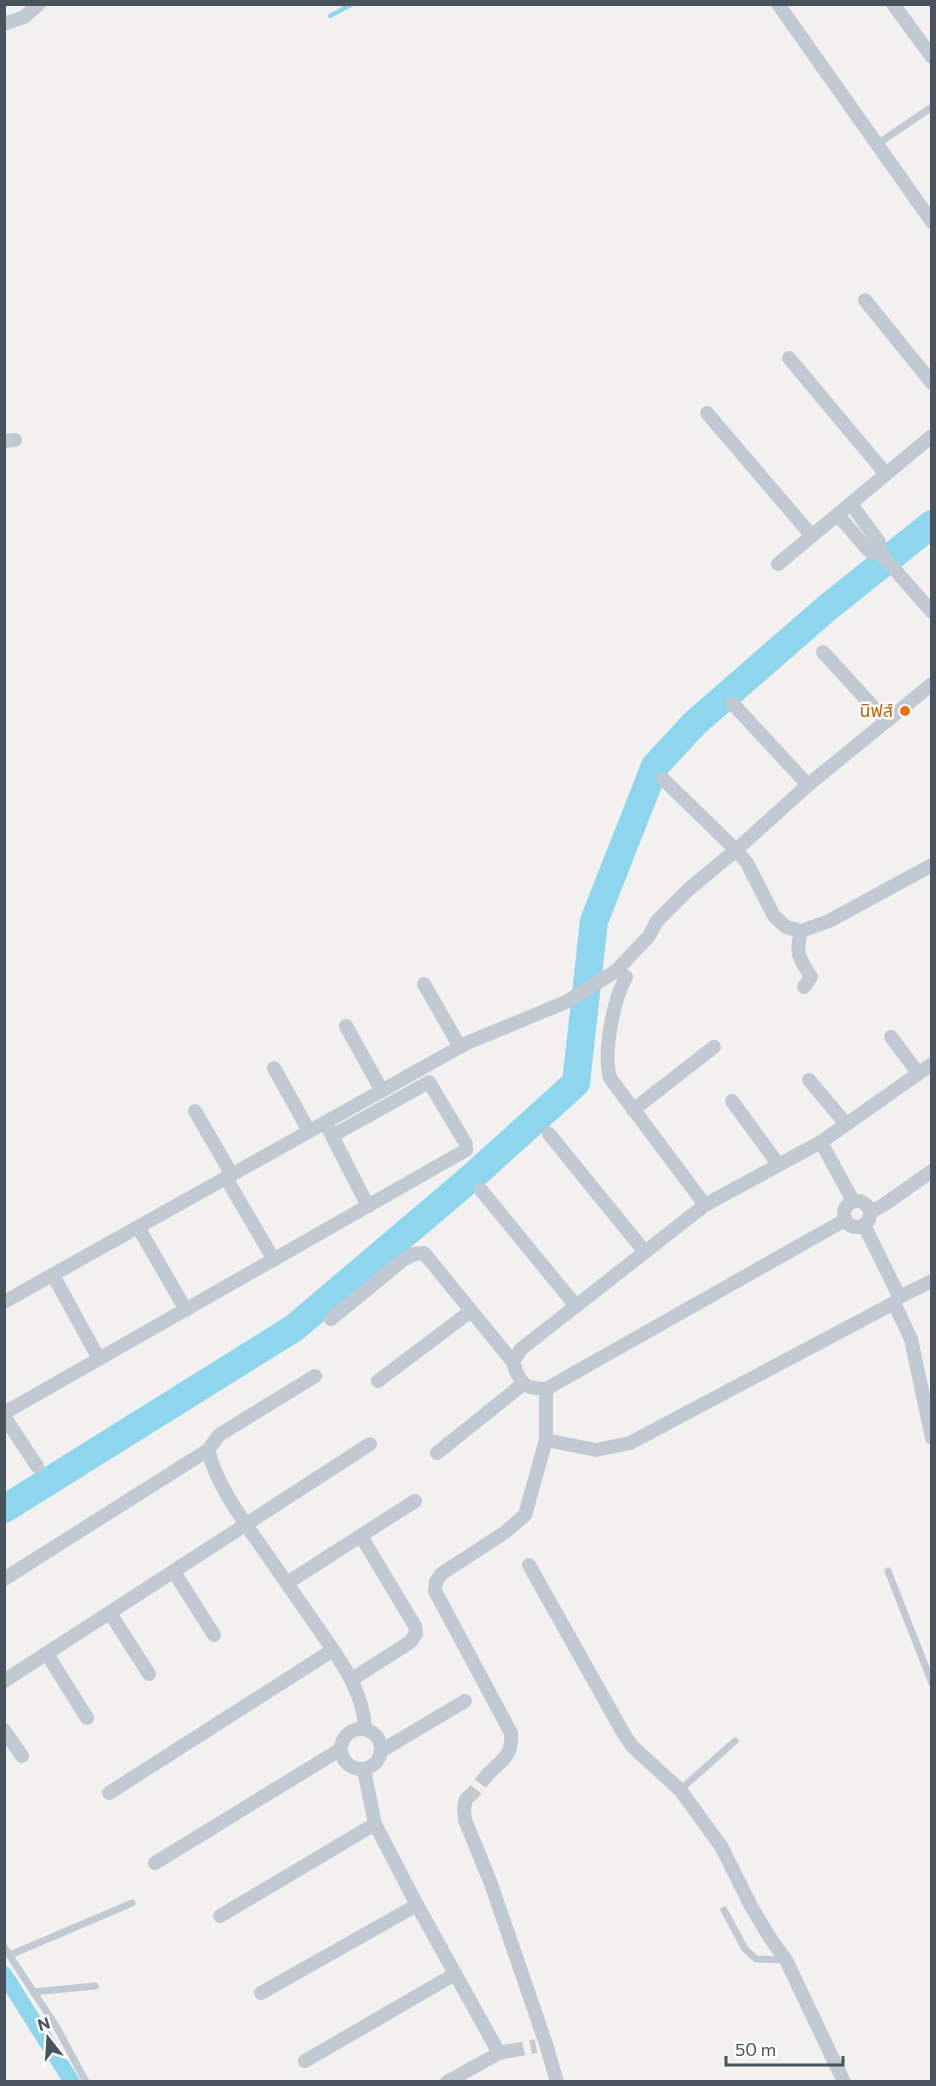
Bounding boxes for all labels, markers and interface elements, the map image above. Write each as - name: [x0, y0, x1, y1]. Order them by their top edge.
- place label: นิฟส์: [859, 699, 893, 721]
- marker: นิฟส์: [898, 704, 912, 718]
- north arrow: [18, 2008, 78, 2068]
- text: N: [35, 2012, 52, 2034]
- scale bar: [726, 2029, 843, 2067]
- text: 50 m: [735, 2038, 776, 2060]

